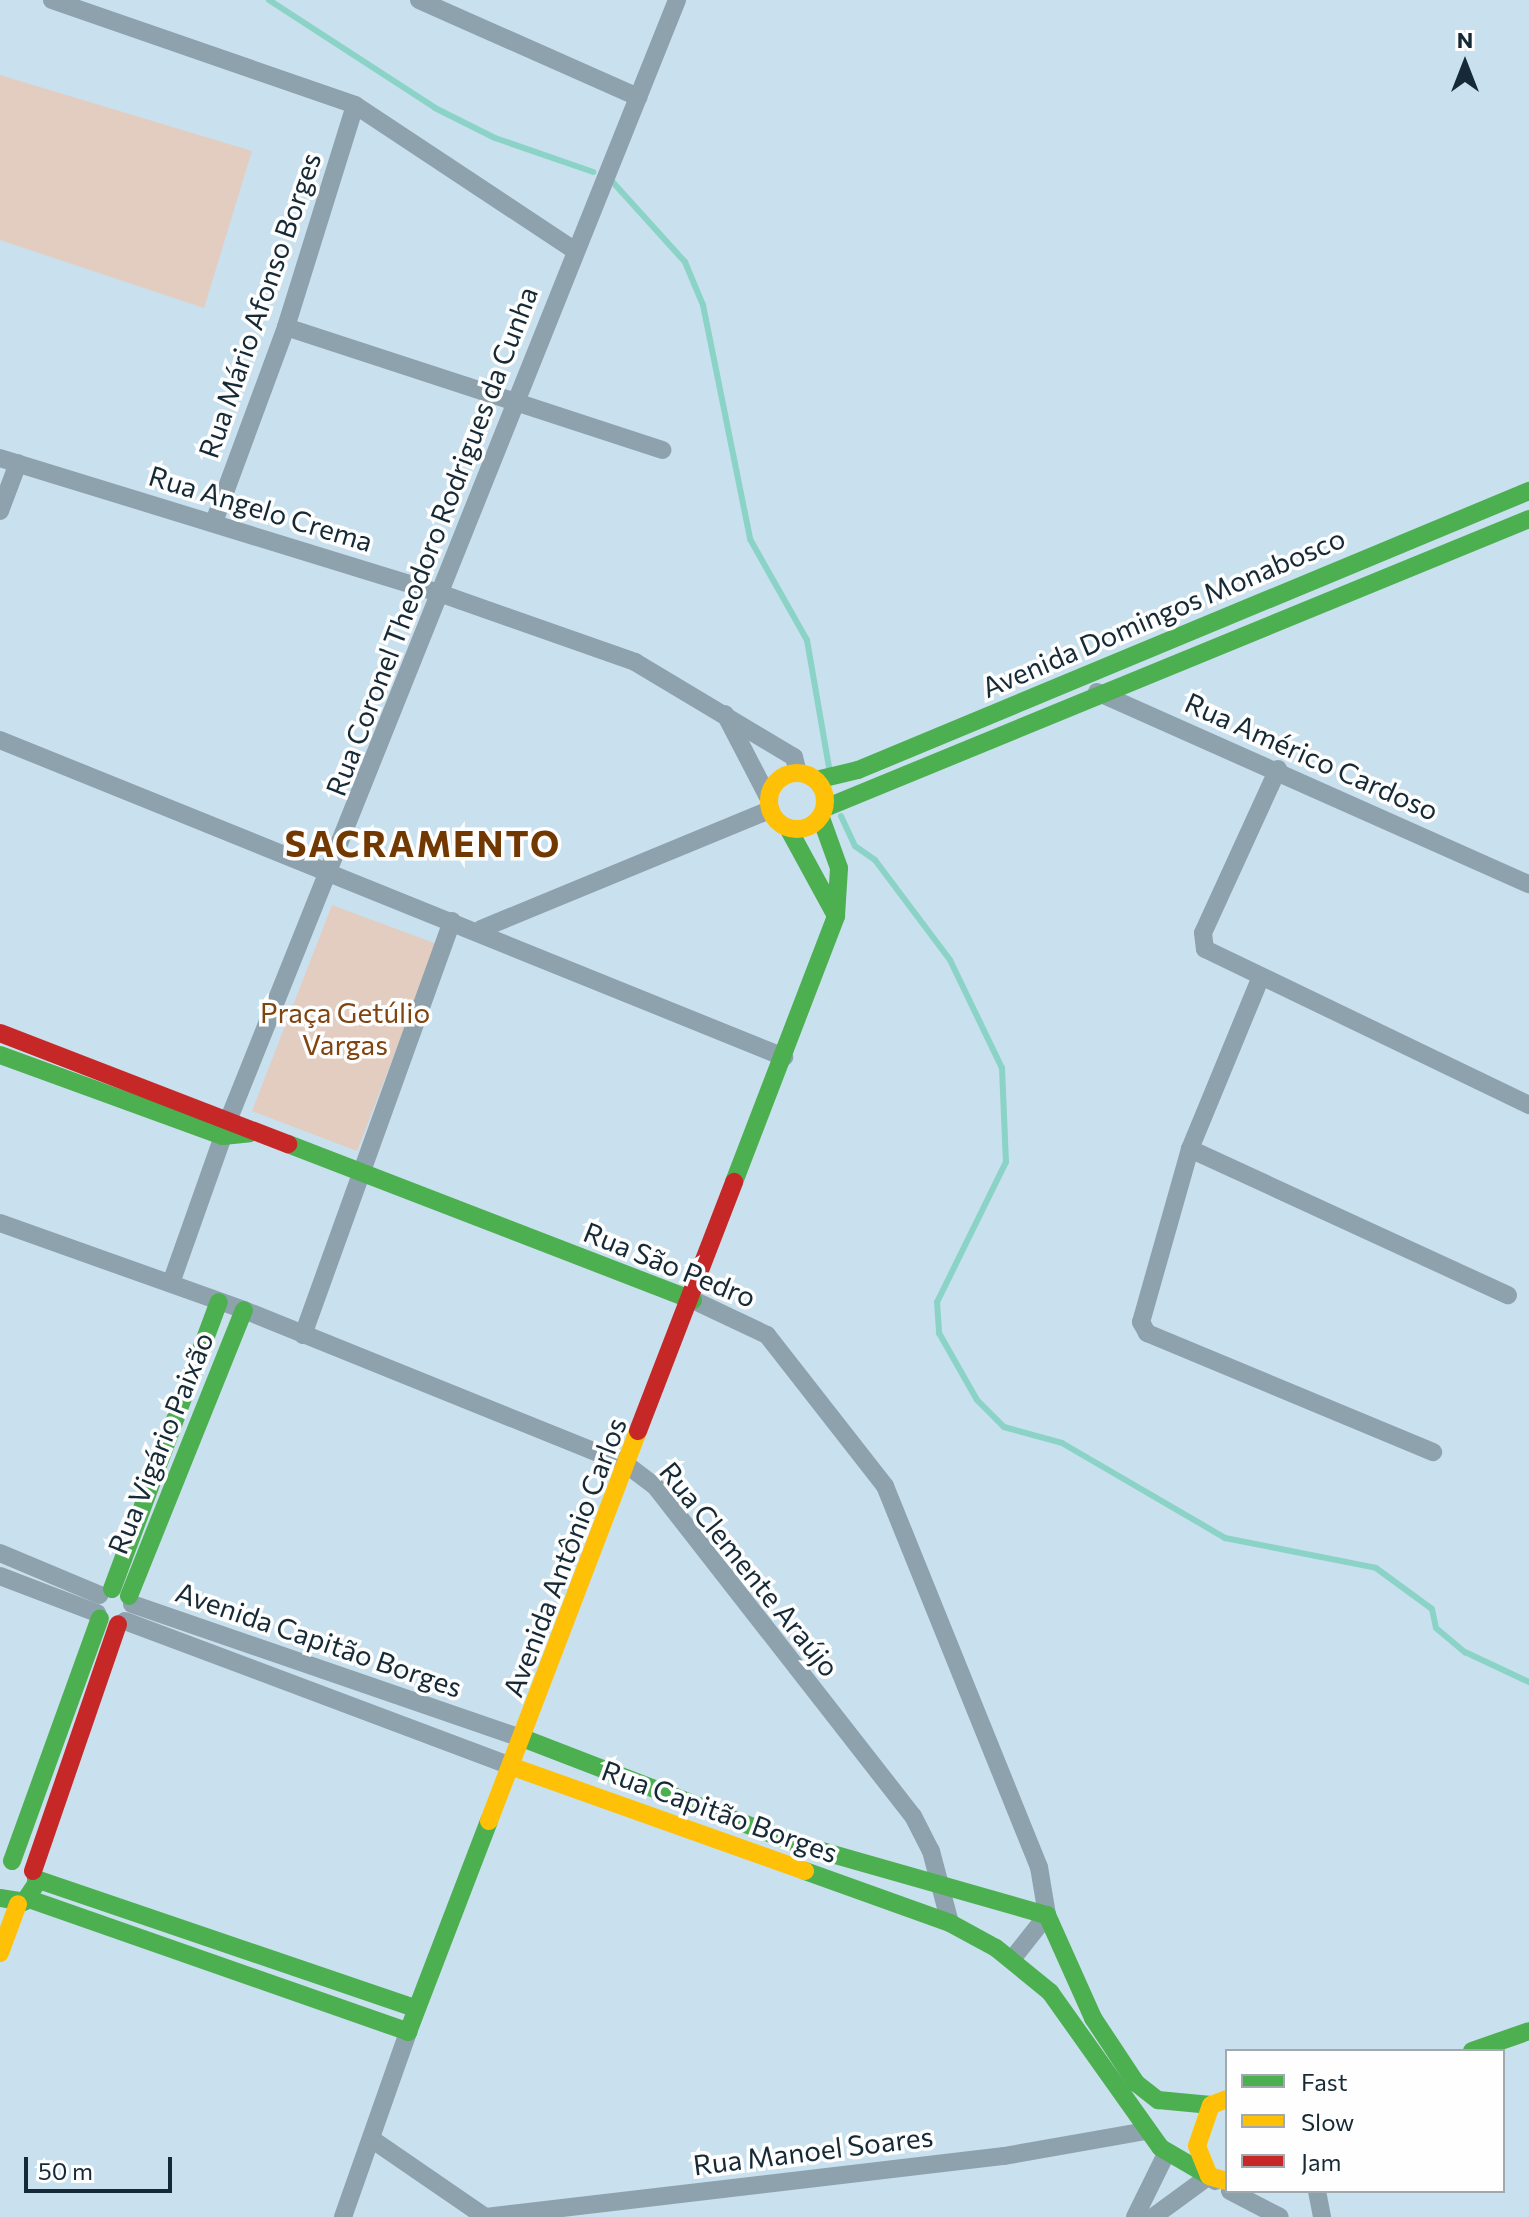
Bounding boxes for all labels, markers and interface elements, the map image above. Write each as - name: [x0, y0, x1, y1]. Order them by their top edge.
- north arrow: [1425, 24, 1505, 104]
- text: N: [1457, 26, 1473, 53]
- street label: Rua Mário Afonso Borges: [191, 148, 327, 462]
- street label: Rua Coronel Theodoro Rodrigues da Cunha: [318, 282, 544, 800]
- street label: Rua Angelo Crema: [145, 458, 377, 558]
- street label: Avenida Domingos Monabosco: [976, 520, 1350, 704]
- street label: Rua Américo Cardoso: [1180, 685, 1444, 827]
- district label: SACRAMENTO: [285, 821, 561, 865]
- park label: Praça Getúlio Vargas: [260, 995, 430, 1061]
- street label: Rua São Pedro: [579, 1214, 761, 1314]
- street label: Rua Vigário Paixão: [100, 1327, 220, 1559]
- street label: Avenida Antônio Carlos: [495, 1413, 633, 1701]
- street label: Rua Clemente Araújo: [653, 1455, 847, 1683]
- street label: Avenida Capitão Borges: [172, 1574, 466, 1704]
- street label: Rua Capitão Borges: [598, 1753, 842, 1869]
- legend: [1225, 2049, 1505, 2193]
- text: Fast: [1301, 2067, 1348, 2096]
- text: Slow: [1301, 2107, 1354, 2136]
- street label: Rua Manoel Soares: [691, 2119, 935, 2181]
- scale bar: [28, 2141, 176, 2191]
- text: Jam: [1301, 2147, 1341, 2176]
- text: 50 m: [38, 2156, 93, 2185]

